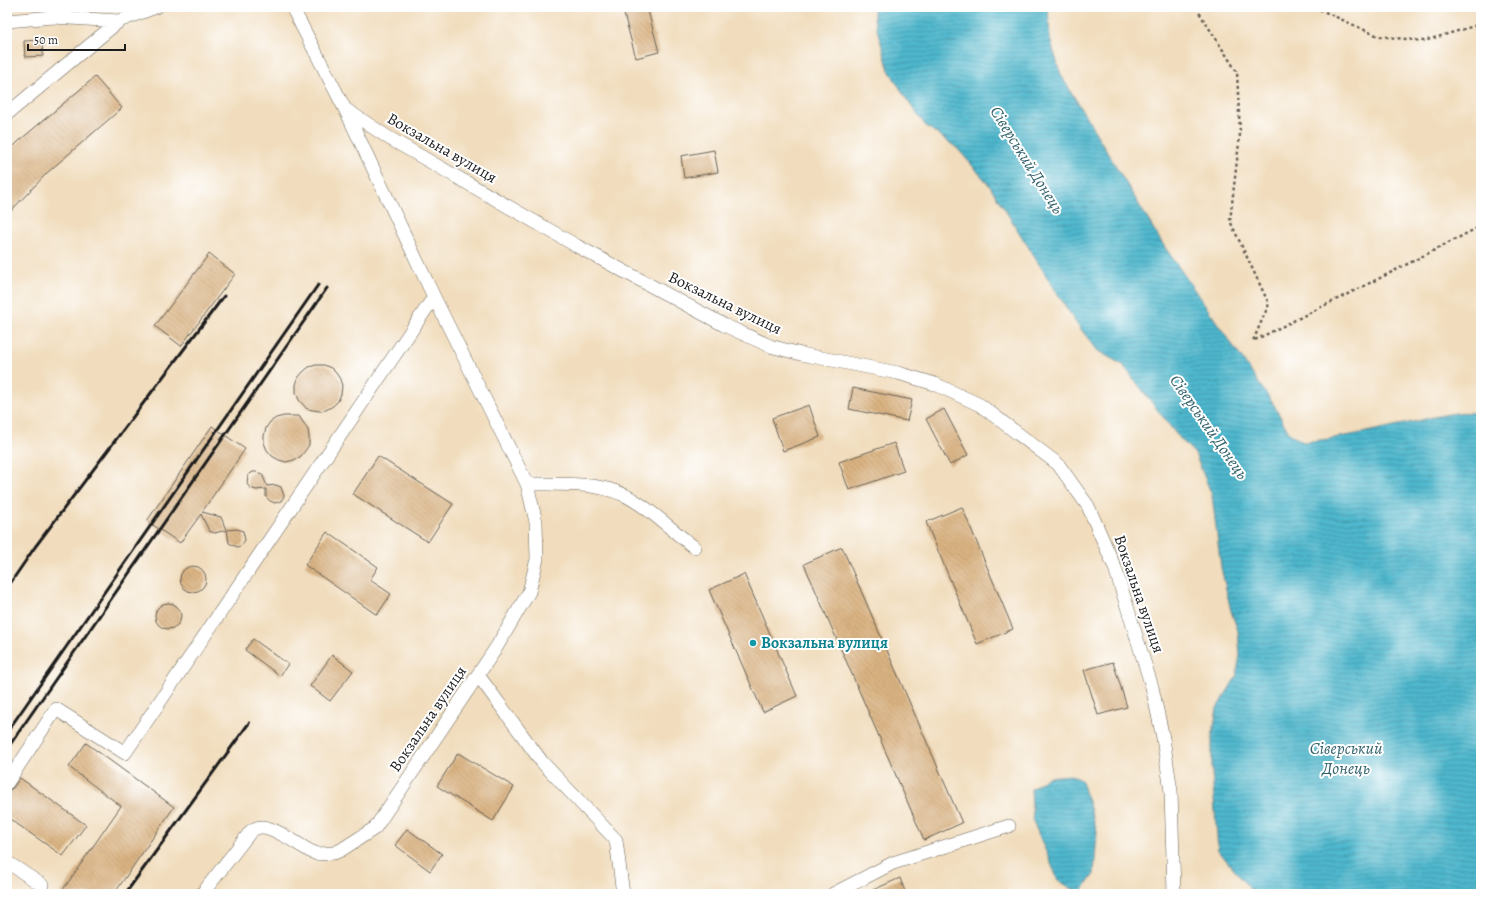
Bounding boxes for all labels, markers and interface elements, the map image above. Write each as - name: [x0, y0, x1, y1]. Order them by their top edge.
- scale bar: [28, 26, 125, 52]
- text: 50 m: [34, 32, 58, 48]
- water label: Сіверський Донець: [985, 102, 1069, 218]
- street label: Вокзальна вулиця: [383, 108, 501, 189]
- street label: Вокзальна вулиця: [665, 266, 786, 340]
- water label: Сіверський Донець: [1164, 370, 1254, 484]
- street label: Вокзальна вулиця: [1108, 532, 1170, 656]
- place label: Вокзальна вулиця: [761, 632, 888, 654]
- marker: Вокзальна вулиця: [748, 638, 758, 648]
- street label: Вокзальна вулиця: [384, 661, 472, 776]
- water label: Сіверський Донець: [1310, 737, 1382, 780]

